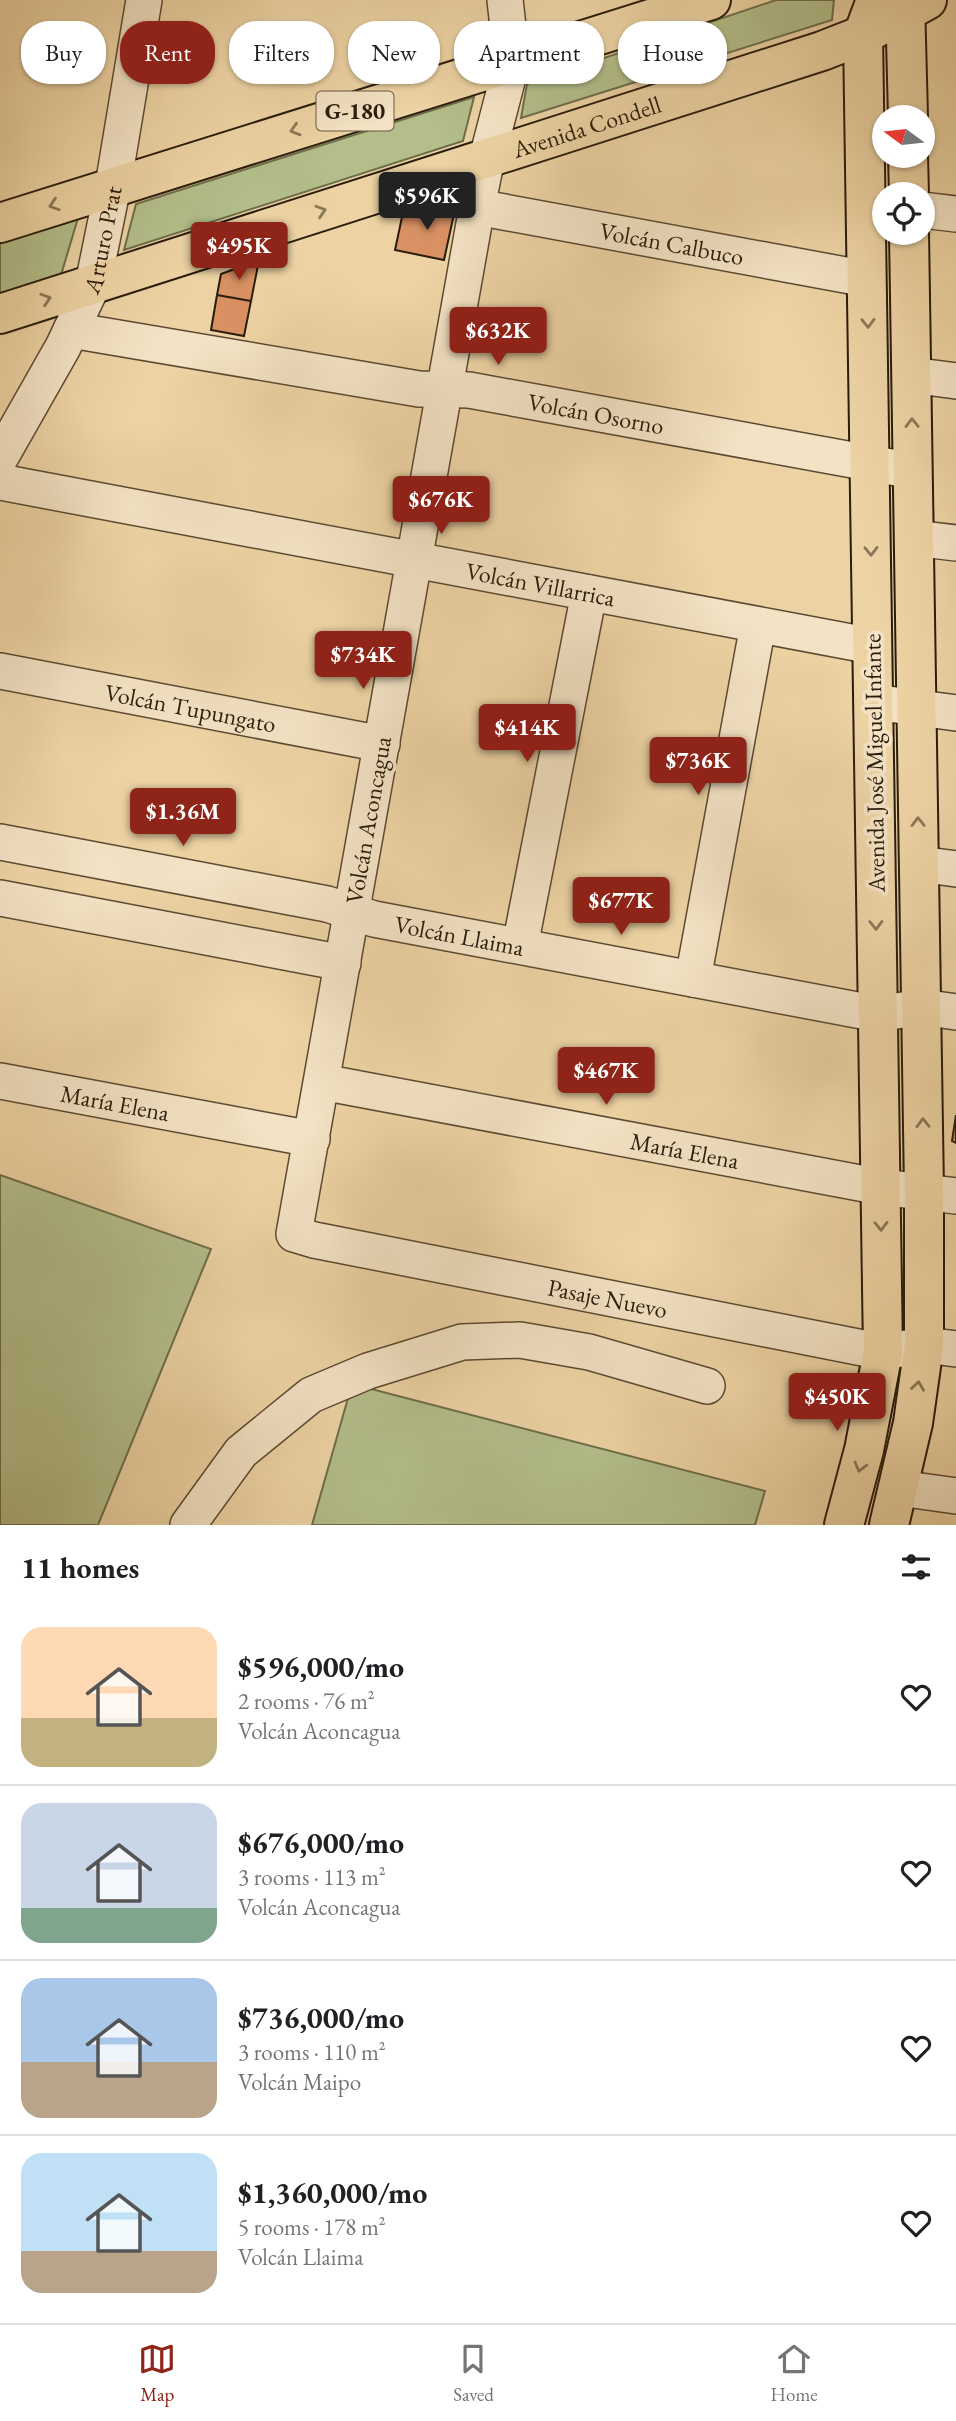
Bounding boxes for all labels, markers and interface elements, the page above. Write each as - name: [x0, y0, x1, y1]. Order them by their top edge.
- chip: Buy: [21, 21, 106, 84]
- chip: Rent: [120, 21, 215, 84]
- chip: Filters: [229, 21, 334, 84]
- chip: New: [348, 21, 440, 84]
- chip: Apartment: [454, 21, 604, 84]
- chip: House: [618, 21, 727, 84]
- street label: Avenida Condell: [508, 88, 665, 165]
- road number: G-180: [316, 92, 394, 130]
- north arrow: [872, 105, 934, 168]
- map controls: [872, 105, 935, 245]
- one-way arrow: [289, 121, 301, 136]
- pin: $596K: [378, 173, 476, 232]
- text: $596K: [395, 180, 459, 210]
- button: locate: [872, 182, 935, 245]
- street label: Arturo Prat: [75, 183, 128, 299]
- one-way arrow: [49, 197, 61, 212]
- one-way arrow: [315, 205, 327, 220]
- street label: Volcán Calbuco: [597, 214, 746, 271]
- pin: $495K: [190, 222, 288, 282]
- text: $495K: [207, 230, 271, 260]
- one-way arrow: [40, 293, 52, 307]
- pin: $632K: [449, 308, 547, 367]
- text: $632K: [466, 315, 530, 345]
- one-way arrow: [860, 319, 876, 329]
- street label: Volcán Osorno: [525, 386, 667, 441]
- one-way arrow: [904, 417, 920, 428]
- pin: $676K: [392, 476, 490, 536]
- text: $676K: [409, 484, 473, 514]
- one-way arrow: [863, 546, 879, 556]
- street label: Volcán Villarrica: [463, 554, 618, 613]
- pin: $734K: [314, 632, 412, 691]
- street label: Avenida José Miguel Infante: [856, 633, 892, 894]
- text: $734K: [331, 639, 395, 669]
- street label: Volcán Tupungato: [102, 676, 279, 739]
- pin: $414K: [478, 704, 576, 764]
- text: $414K: [495, 712, 559, 742]
- street label: Volcán Aconcagua: [338, 733, 398, 906]
- pin: $736K: [649, 738, 747, 797]
- text: $736K: [666, 745, 730, 775]
- pin: $1.36M: [126, 788, 240, 848]
- text: $1.36M: [146, 796, 220, 826]
- one-way arrow: [910, 816, 926, 827]
- pin: $677K: [572, 878, 670, 937]
- text: $677K: [589, 885, 653, 915]
- street label: Volcán Llaima: [392, 908, 527, 963]
- one-way arrow: [869, 920, 884, 931]
- pin: $467K: [557, 1048, 655, 1107]
- text: $467K: [574, 1055, 638, 1085]
- street label: María Elena: [58, 1077, 172, 1128]
- one-way arrow: [915, 1117, 930, 1128]
- street label: María Elena: [628, 1125, 742, 1176]
- one-way arrow: [873, 1221, 889, 1232]
- street label: Pasaje Nuevo: [545, 1271, 670, 1325]
- pin: $450K: [788, 1374, 886, 1433]
- text: $450K: [805, 1381, 869, 1411]
- one-way arrow: [911, 1381, 926, 1392]
- one-way arrow: [854, 1461, 868, 1473]
- text: 11 homes: [21, 1548, 139, 1587]
- icon: filters: [897, 1548, 935, 1586]
- text: $596,000/mo: [238, 1647, 404, 1686]
- icon: home: [77, 1655, 161, 1739]
- icon: heart: [897, 1678, 935, 1716]
- text: 2 rooms · 76 m²: [238, 1686, 375, 1716]
- text: Volcán Aconcagua: [238, 1716, 401, 1746]
- text: $676,000/mo: [238, 1823, 404, 1862]
- icon: home: [77, 1831, 161, 1915]
- icon: heart: [897, 1854, 935, 1892]
- text: 3 rooms · 113 m²: [238, 1862, 386, 1892]
- text: Volcán Aconcagua: [238, 1892, 401, 1922]
- text: $736,000/mo: [238, 1998, 404, 2037]
- icon: home: [77, 2006, 161, 2090]
- icon: heart: [897, 2029, 935, 2067]
- text: 3 rooms · 110 m²: [238, 2037, 386, 2067]
- text: Volcán Maipo: [238, 2067, 361, 2097]
- text: $1,360,000/mo: [238, 2173, 427, 2212]
- icon: home: [77, 2181, 161, 2265]
- icon: heart: [897, 2204, 935, 2242]
- text: 5 rooms · 178 m²: [238, 2212, 386, 2242]
- text: Volcán Llaima: [238, 2242, 364, 2272]
- tab: Map: [138, 2340, 176, 2407]
- tab: Saved: [453, 2340, 494, 2407]
- tab: Home: [771, 2340, 818, 2407]

